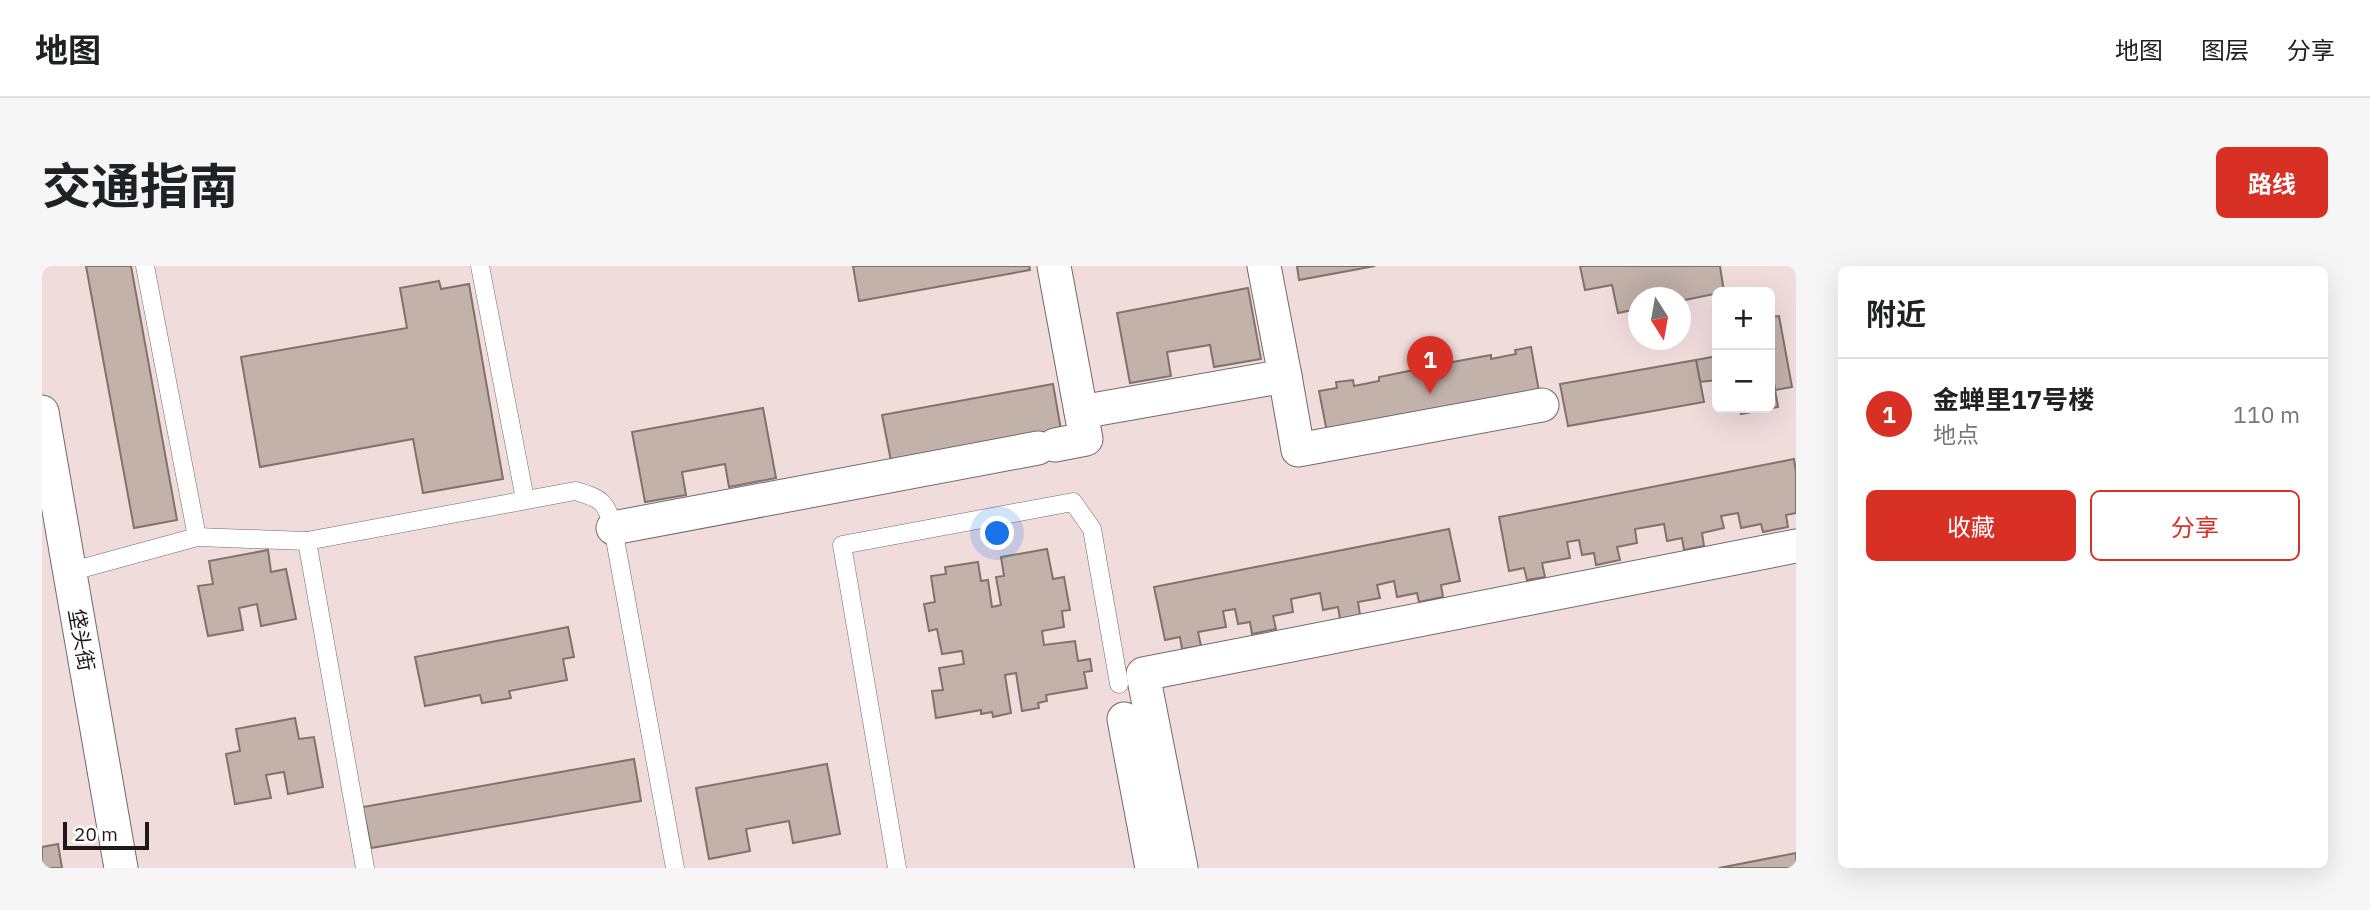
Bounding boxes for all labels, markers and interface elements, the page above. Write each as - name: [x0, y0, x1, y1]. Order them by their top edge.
- text: 地图: [35, 28, 101, 71]
- text: 地图: [2115, 34, 2163, 66]
- text: 图层: [2201, 34, 2249, 66]
- text: 分享: [2287, 34, 2335, 66]
- button: 路线: [2216, 147, 2328, 218]
- text: 交通指南: [42, 154, 238, 217]
- north arrow: [1628, 287, 1691, 350]
- map controls: [1712, 287, 1775, 413]
- button: +: [1712, 287, 1775, 350]
- text: 附近: [1866, 294, 1926, 333]
- pin: 1: [1407, 336, 1453, 394]
- button: −: [1712, 350, 1775, 413]
- text: 金蝉里17号楼: [1933, 382, 2094, 416]
- text: 1: [1882, 399, 1896, 429]
- text: 110 m: [2233, 399, 2300, 429]
- text: 地点: [1933, 419, 1979, 449]
- button: 收藏: [1866, 490, 2076, 561]
- button: 分享: [2090, 490, 2300, 561]
- your location: [980, 516, 1014, 550]
- street label: 垡头街: [63, 606, 101, 673]
- scale bar: [63, 819, 149, 851]
- text: 20 m: [74, 822, 118, 846]

